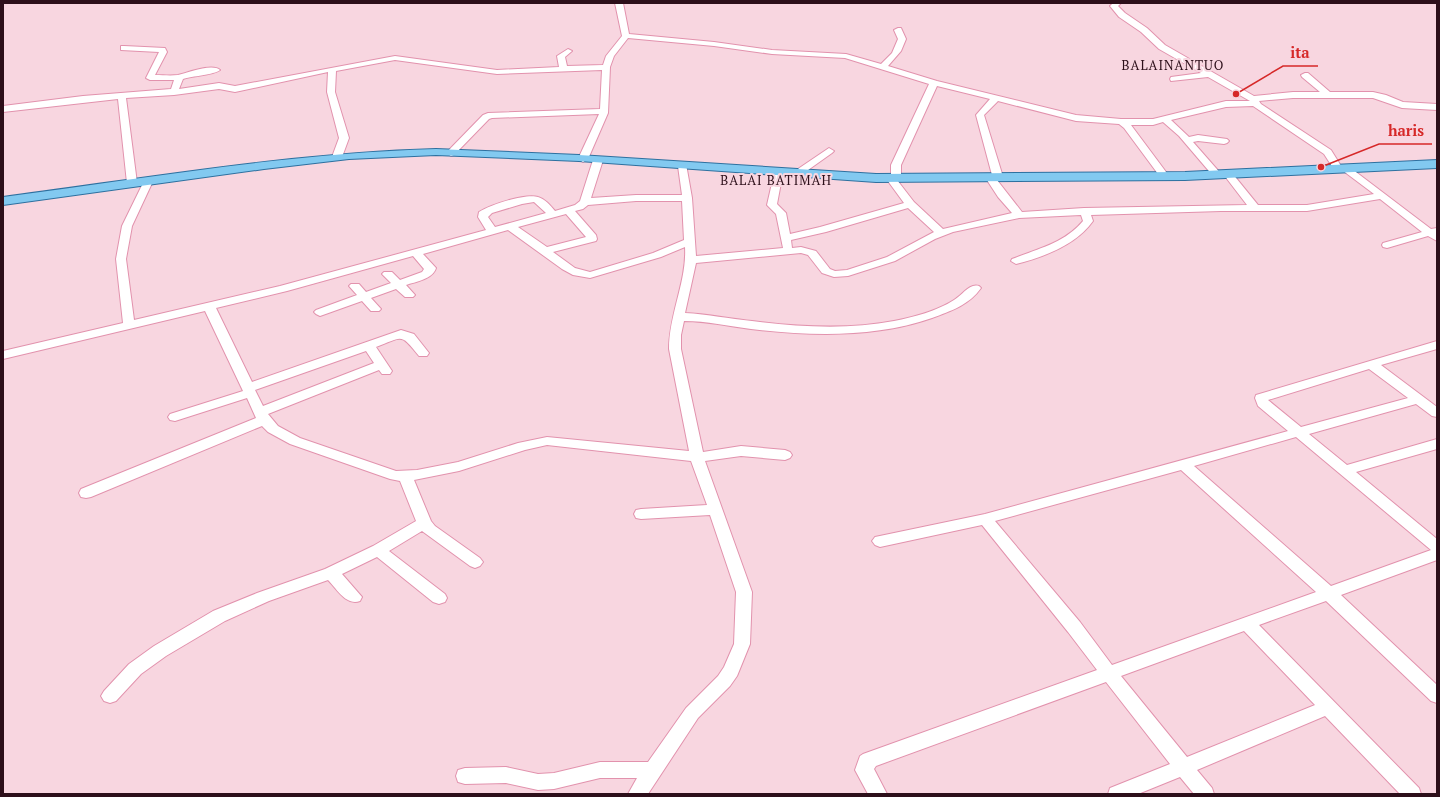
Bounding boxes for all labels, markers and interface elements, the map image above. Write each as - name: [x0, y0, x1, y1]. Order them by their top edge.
- callout: ita: [1283, 39, 1318, 66]
- text: ita: [1290, 42, 1310, 62]
- district label: BALAINANTUO: [1122, 56, 1224, 74]
- callout: haris: [1379, 117, 1432, 144]
- text: haris: [1388, 120, 1424, 140]
- district label: BALAI BATIMAH: [720, 171, 832, 189]

